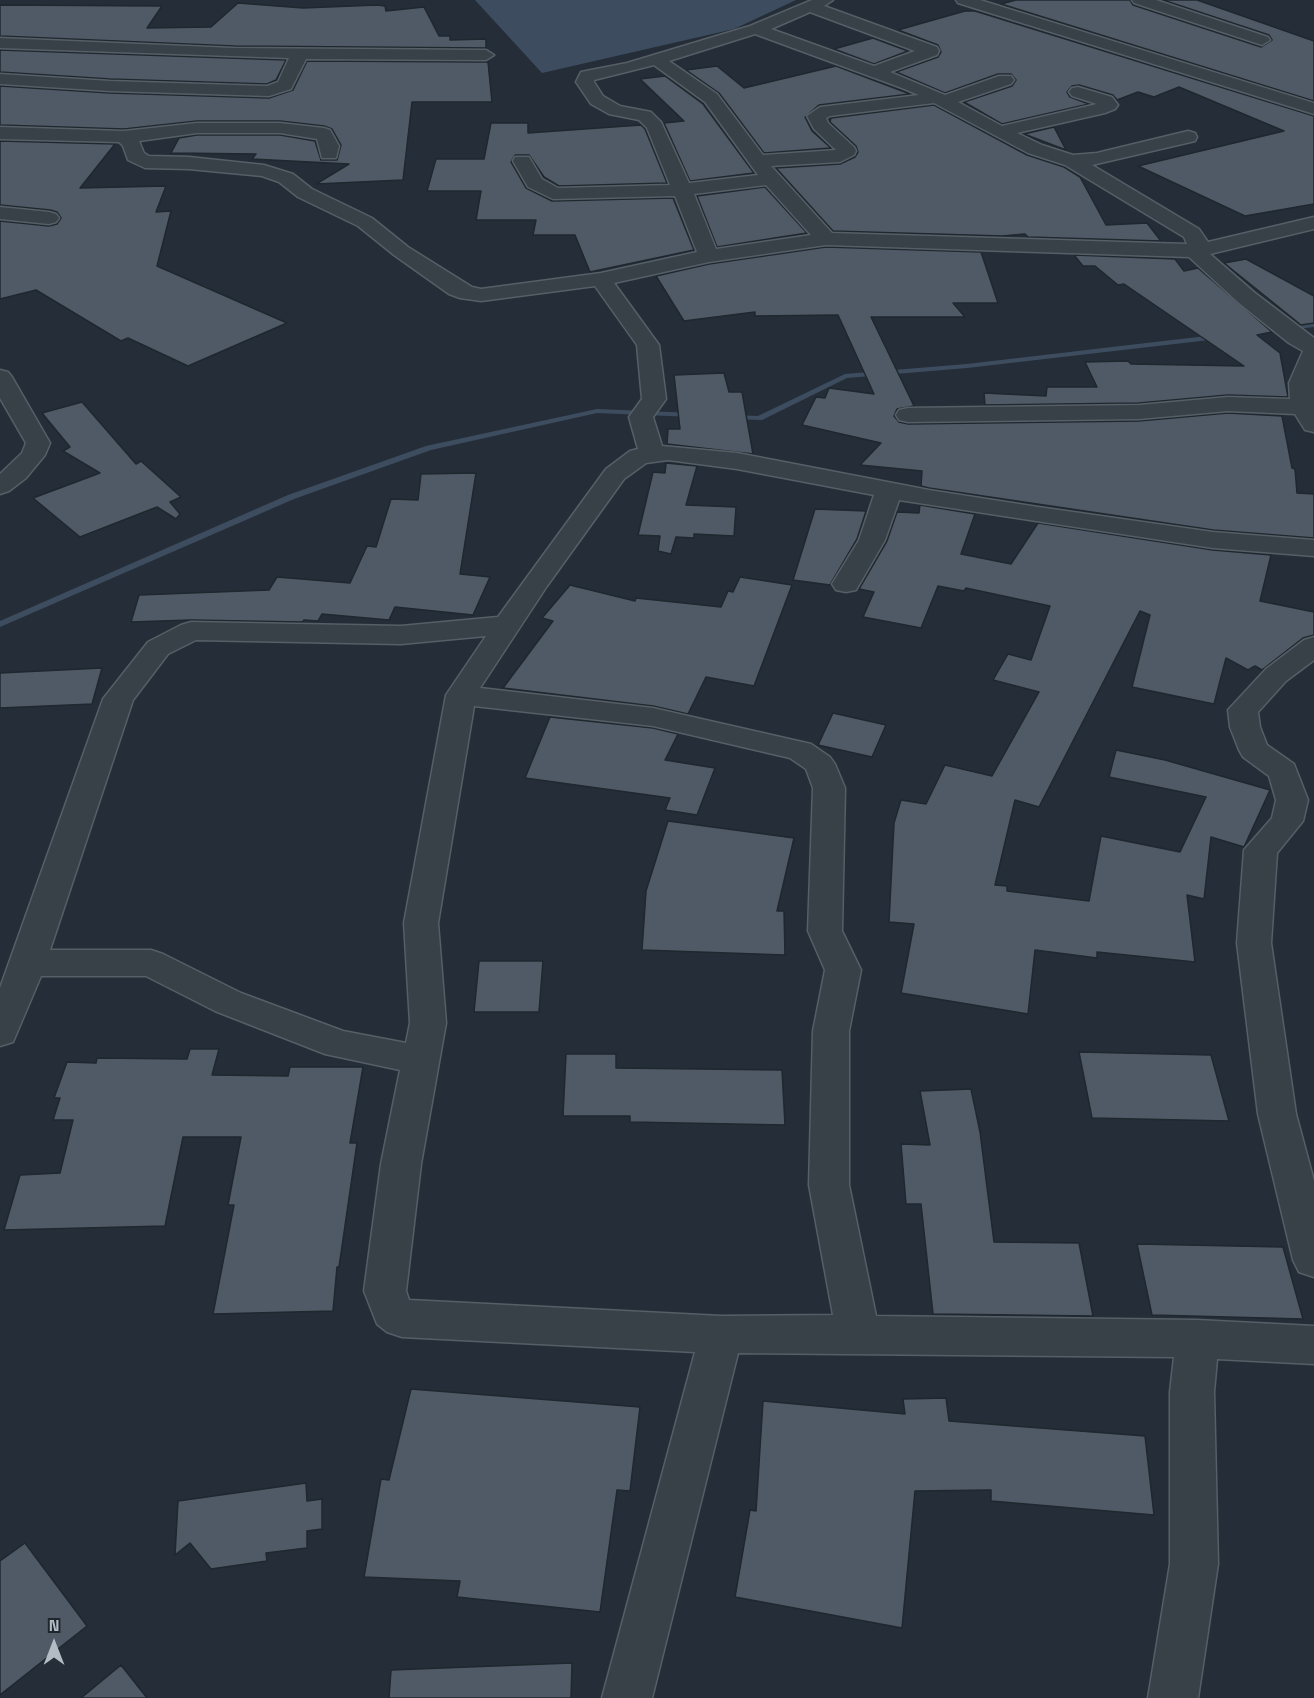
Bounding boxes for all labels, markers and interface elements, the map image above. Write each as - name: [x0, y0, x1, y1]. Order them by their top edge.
- north arrow: [24, 1614, 84, 1674]
- text: N: [49, 1615, 59, 1636]

